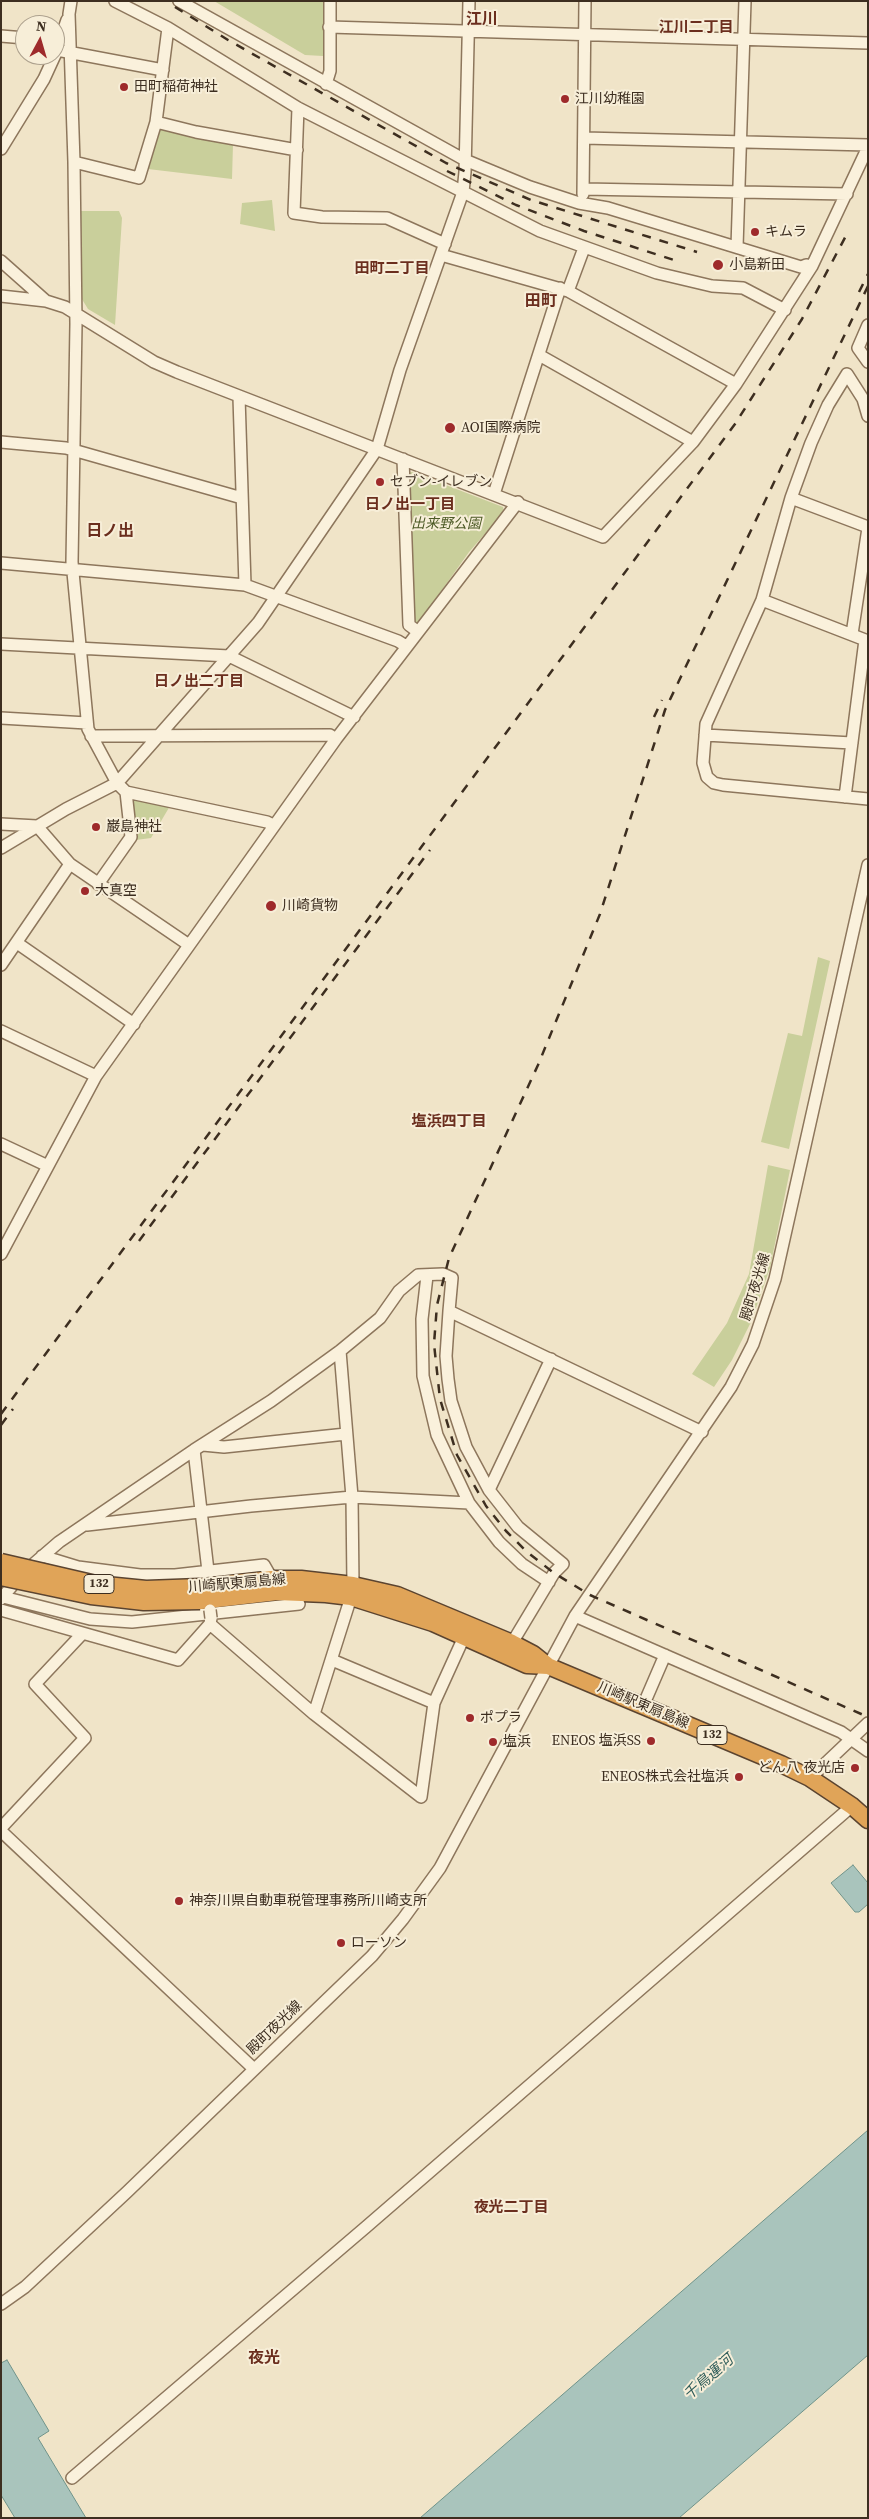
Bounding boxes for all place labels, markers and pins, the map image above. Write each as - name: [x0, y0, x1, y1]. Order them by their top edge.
- place label: 田町稲荷神社: [134, 79, 218, 95]
- marker: 田町稲荷神社: [118, 81, 130, 93]
- place label: 江川幼稚園: [575, 91, 645, 107]
- marker: 江川幼稚園: [559, 93, 571, 105]
- place label: キムラ: [765, 224, 807, 240]
- marker: キムラ: [749, 226, 761, 238]
- place label: 小島新田: [729, 257, 785, 273]
- marker: 小島新田: [711, 258, 725, 272]
- place label: AOI国際病院: [461, 420, 541, 436]
- marker: AOI国際病院: [443, 421, 457, 435]
- place label: セブン-イレブン: [390, 474, 492, 490]
- marker: セブン-イレブン: [374, 476, 386, 488]
- place label: 巌島神社: [106, 819, 162, 835]
- marker: 巌島神社: [90, 821, 102, 833]
- place label: 大真空: [95, 883, 137, 899]
- marker: 大真空: [79, 885, 91, 897]
- place label: 川崎貨物: [282, 898, 338, 914]
- marker: 川崎貨物: [264, 899, 278, 913]
- place label: ポプラ: [480, 1710, 522, 1726]
- marker: ポプラ: [464, 1712, 476, 1724]
- place label: ENEOS 塩浜SS: [551, 1733, 641, 1749]
- place label: 塩浜: [503, 1734, 531, 1750]
- marker: ENEOS 塩浜SS: [645, 1735, 657, 1747]
- marker: 塩浜: [487, 1736, 499, 1748]
- place label: どん八 夜光店: [758, 1760, 845, 1776]
- marker: どん八 夜光店: [849, 1762, 861, 1774]
- place label: ENEOS株式会社塩浜: [601, 1769, 729, 1785]
- marker: ENEOS株式会社塩浜: [733, 1771, 745, 1783]
- place label: 神奈川県自動車税管理事務所川崎支所: [189, 1893, 427, 1909]
- marker: 神奈川県自動車税管理事務所川崎支所: [173, 1895, 185, 1907]
- place label: ローソン: [351, 1935, 407, 1951]
- marker: ローソン: [335, 1937, 347, 1949]

